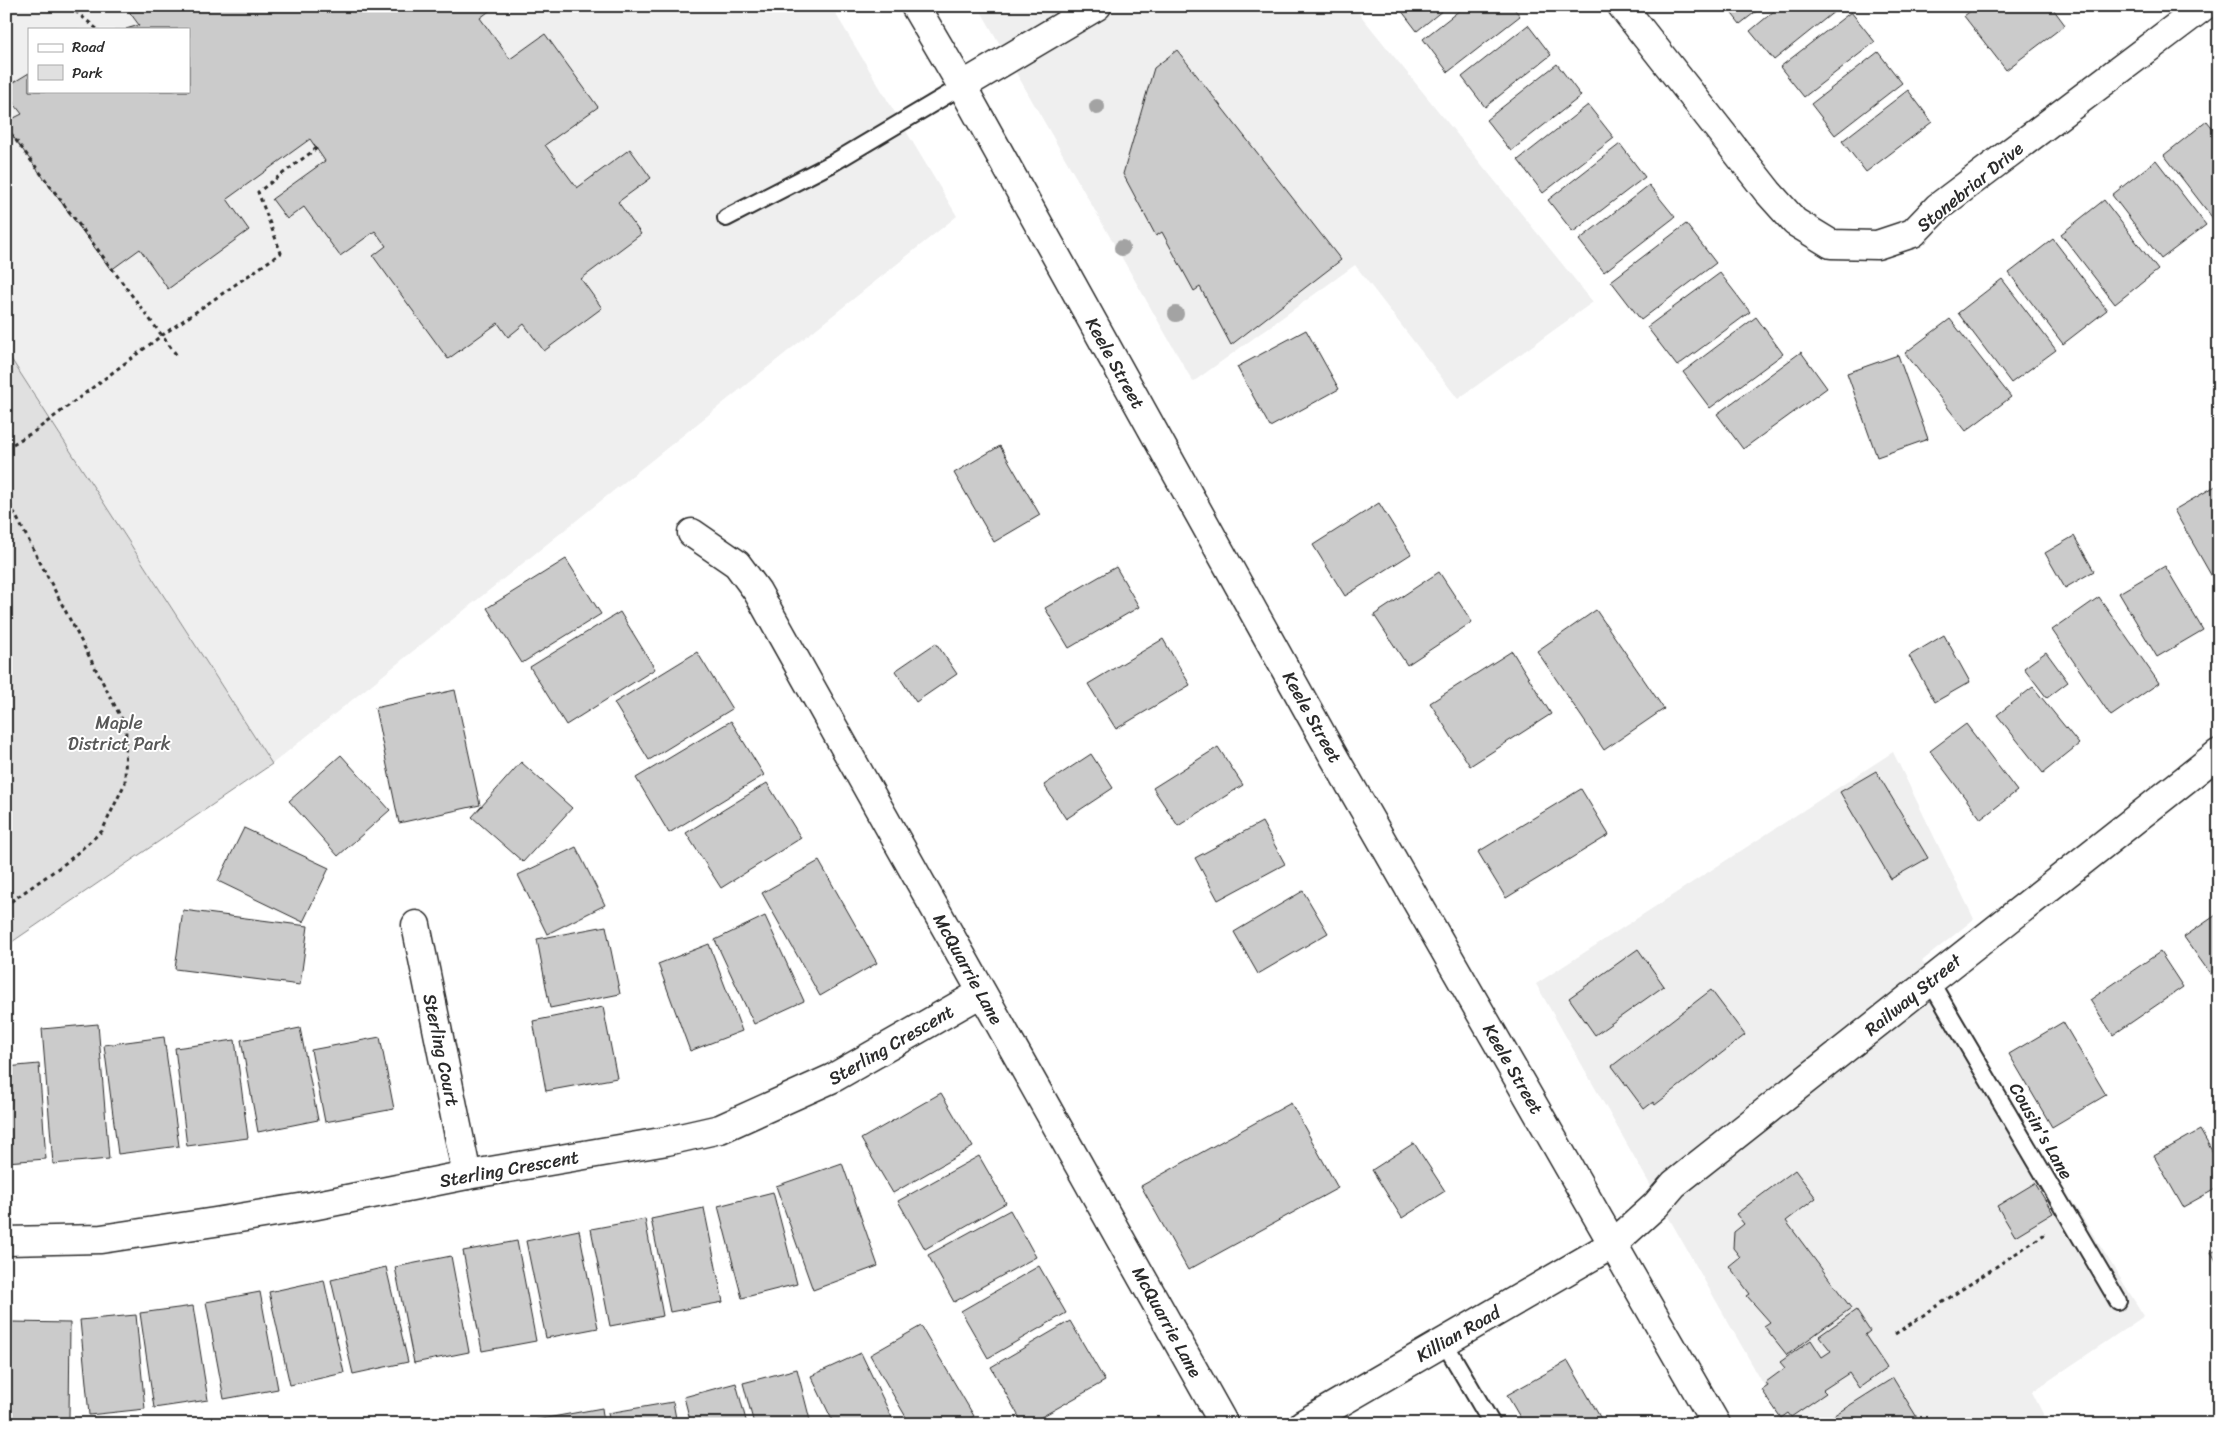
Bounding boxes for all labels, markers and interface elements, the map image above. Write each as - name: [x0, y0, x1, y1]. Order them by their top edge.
- legend: [28, 28, 190, 92]
- text: Road: [72, 34, 105, 60]
- text: Park: [72, 60, 103, 86]
- street label: Stonebriar Drive: [1909, 133, 2031, 240]
- street label: Keele Street: [1077, 311, 1154, 415]
- street label: Keele Street: [1274, 665, 1351, 769]
- park label: Maple District Park: [68, 707, 171, 760]
- street label: McQuarrie Lane: [924, 907, 1012, 1031]
- street label: Railway Street: [1857, 945, 1969, 1044]
- street label: Sterling Court: [413, 991, 469, 1109]
- street label: Sterling Crescent: [822, 996, 960, 1094]
- street label: Keele Street: [1474, 1017, 1552, 1121]
- street label: Cousin's Lane: [2000, 1076, 2082, 1186]
- street label: Sterling Crescent: [437, 1141, 581, 1197]
- street label: McQuarrie Lane: [1123, 1260, 1211, 1384]
- street label: Killian Road: [1410, 1296, 1508, 1371]

